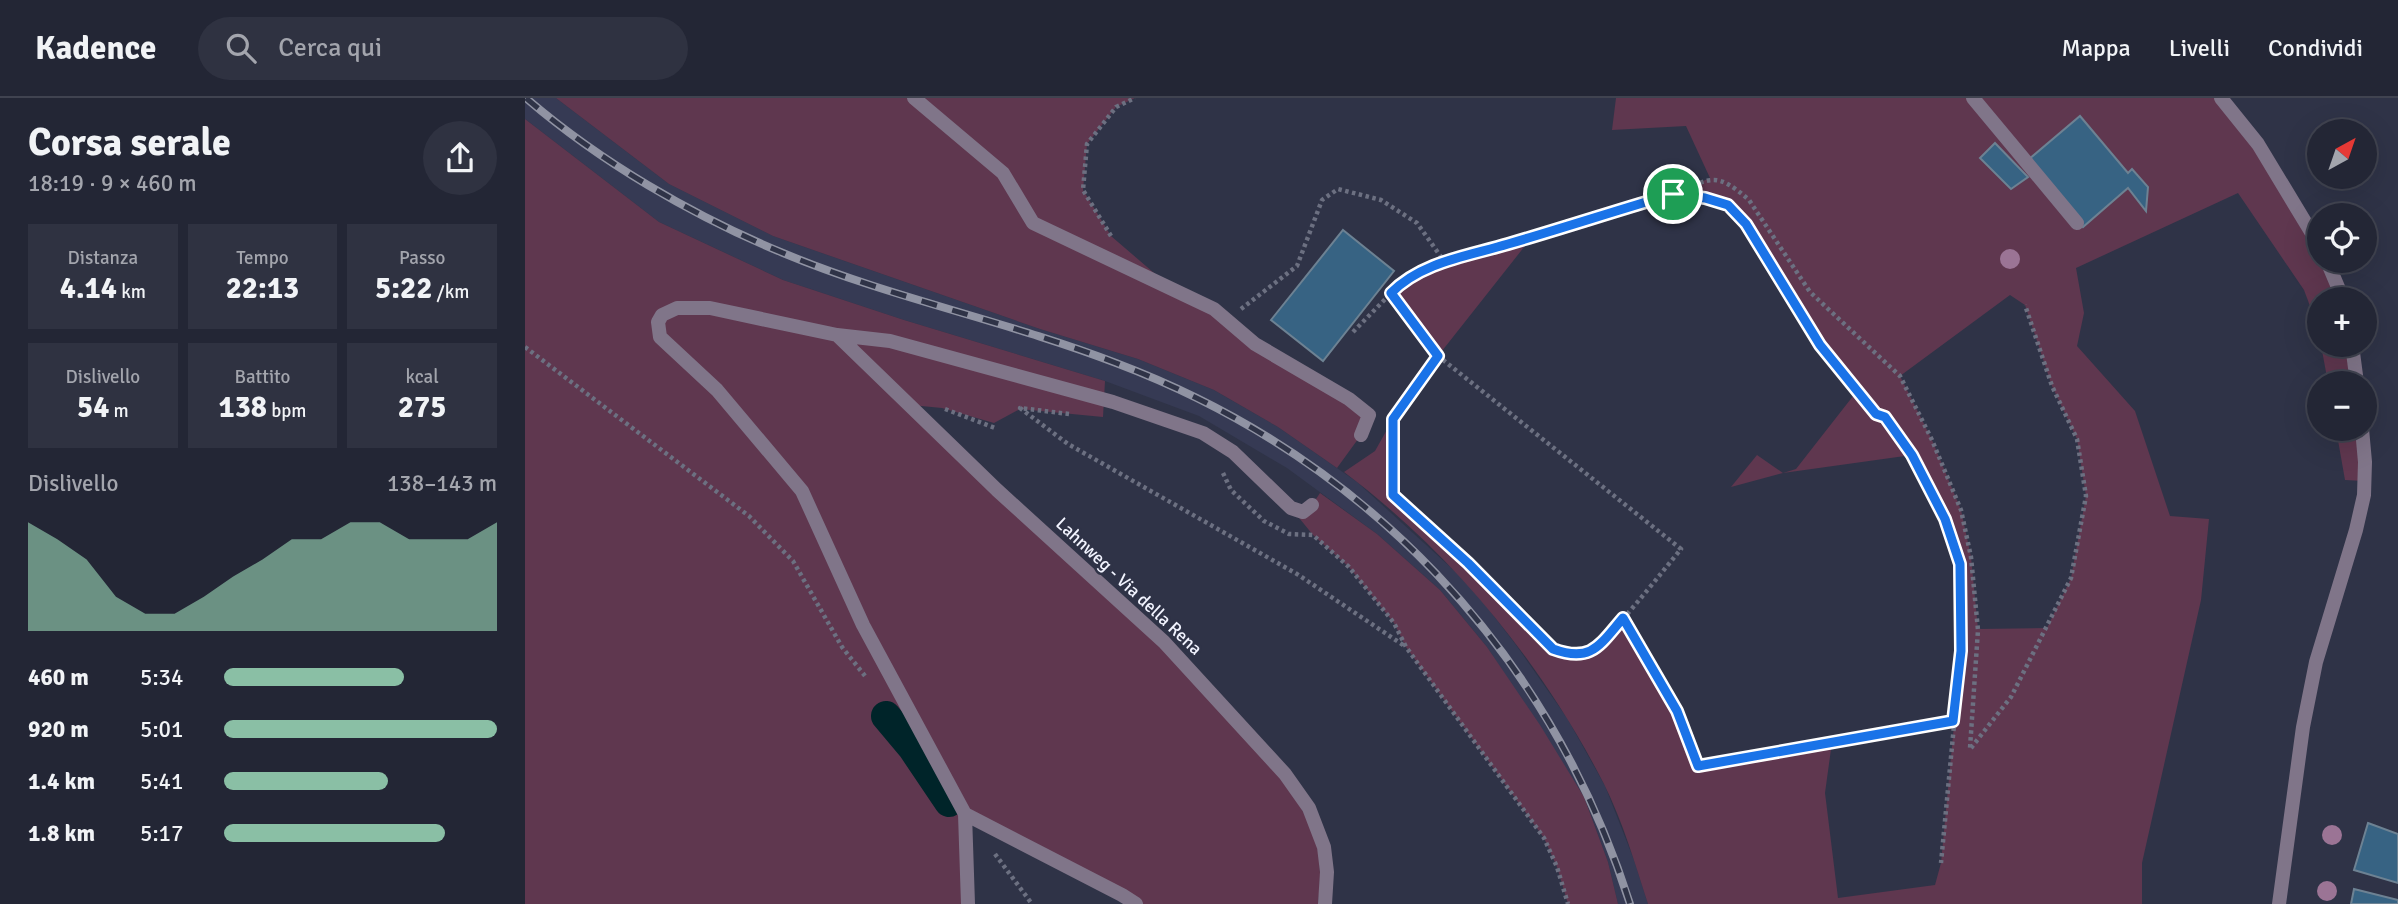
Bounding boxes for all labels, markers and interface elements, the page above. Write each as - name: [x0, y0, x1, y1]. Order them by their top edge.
- search box: [198, 17, 688, 80]
- text: Kadence: [35, 28, 156, 69]
- icon: search: [222, 29, 260, 67]
- text: Cerca qui: [278, 32, 382, 64]
- text: Mappa: [2062, 33, 2131, 63]
- text: Livelli: [2169, 33, 2230, 63]
- text: Condividi: [2268, 33, 2363, 63]
- text: Corsa serale: [28, 119, 231, 166]
- north arrow: [2307, 119, 2377, 189]
- map controls: [2307, 119, 2377, 441]
- button: share: [423, 121, 497, 195]
- pin: [1643, 164, 1703, 224]
- text: 18:19 · 9 × 460 m: [28, 169, 197, 198]
- icon: arrive: [1654, 175, 1692, 213]
- button: locate: [2307, 203, 2377, 273]
- text: Distanza: [68, 246, 138, 270]
- text: Tempo: [236, 246, 289, 270]
- text: Passo: [399, 246, 445, 270]
- text: 4.14: [60, 270, 117, 307]
- text: 22:13: [226, 270, 299, 307]
- text: 5:22: [375, 270, 432, 307]
- text: km: [117, 280, 146, 304]
- text: /km: [432, 280, 469, 304]
- button: +: [2307, 287, 2377, 357]
- text: Dislivello: [65, 365, 140, 389]
- text: Battito: [235, 365, 290, 389]
- text: kcal: [406, 365, 439, 389]
- button: −: [2307, 371, 2377, 441]
- text: 54: [77, 389, 109, 426]
- text: 138: [218, 389, 267, 426]
- text: 275: [398, 389, 446, 426]
- text: m: [109, 399, 129, 423]
- text: bpm: [267, 399, 307, 423]
- text: Dislivello: [28, 469, 119, 498]
- text: 138–143 m: [387, 469, 497, 498]
- street label: Lahnweg - Via della Rena: [1051, 512, 1207, 660]
- text: 460 m: [28, 663, 89, 692]
- text: 5:34: [140, 663, 183, 692]
- text: 920 m: [28, 715, 89, 744]
- text: 5:01: [140, 715, 183, 744]
- text: 1.4 km: [28, 767, 95, 796]
- text: 5:41: [140, 767, 183, 796]
- text: 1.8 km: [28, 819, 95, 848]
- text: 5:17: [140, 819, 183, 848]

